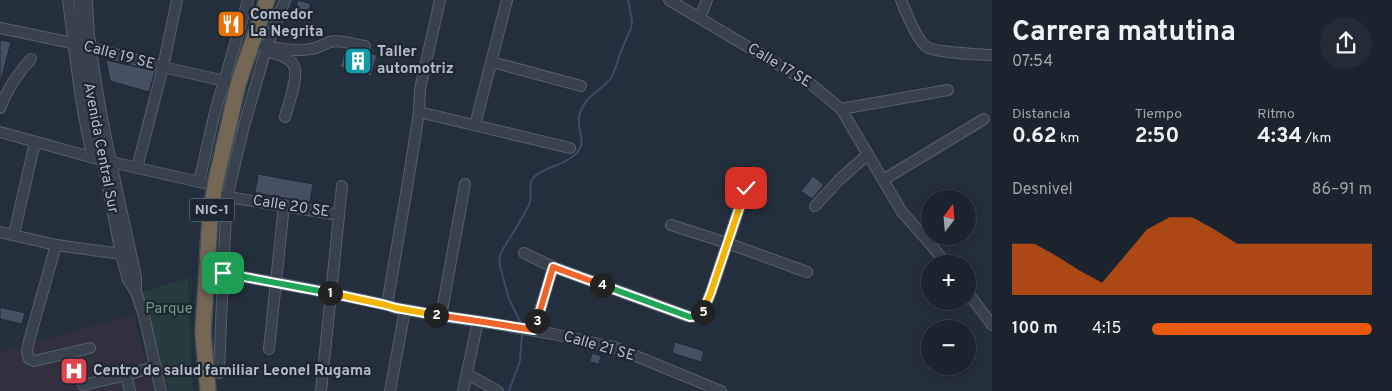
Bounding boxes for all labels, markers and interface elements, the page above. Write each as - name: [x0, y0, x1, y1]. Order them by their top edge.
- place label: Comedor La Negrita: [250, 6, 323, 42]
- restaurant icon: Comedor La Negrita: [216, 9, 246, 39]
- text: Carrera matutina: [1012, 15, 1236, 51]
- button: share: [1320, 17, 1372, 69]
- street label: Calle 19 SE: [81, 37, 157, 75]
- street label: Calle 17 SE: [744, 39, 814, 93]
- place label: Taller automotriz: [377, 43, 454, 79]
- building icon: Taller automotriz: [343, 46, 373, 76]
- text: 07:54: [1012, 52, 1053, 72]
- street label: Avenida Central Sur: [78, 81, 122, 215]
- text: Distancia: [1012, 106, 1070, 123]
- text: Tiempo: [1135, 106, 1182, 123]
- text: Ritmo: [1257, 106, 1295, 123]
- text: 0.62: [1012, 123, 1057, 150]
- text: 2:50: [1135, 123, 1179, 150]
- text: 4:34: [1257, 123, 1302, 150]
- text: km: [1057, 130, 1079, 147]
- text: /km: [1302, 130, 1331, 147]
- pin: [725, 167, 767, 209]
- icon: check: [732, 174, 760, 202]
- text: Desnivel: [1012, 180, 1073, 200]
- text: 86–91 m: [1312, 180, 1372, 200]
- north arrow: [921, 190, 976, 245]
- map controls: [921, 190, 976, 375]
- street label: Calle 20 SE: [251, 192, 331, 222]
- road number: NIC-1: [190, 198, 234, 222]
- pin: [202, 252, 244, 294]
- button: +: [921, 255, 976, 310]
- icon: arrive: [209, 259, 237, 287]
- pin: 4: [590, 272, 614, 298]
- text: 4: [598, 277, 607, 294]
- pin: 1: [318, 280, 342, 306]
- text: 1: [328, 285, 333, 302]
- park label: Parque: [145, 300, 193, 319]
- pin: 5: [690, 300, 716, 324]
- pin: 2: [424, 302, 448, 328]
- text: 5: [699, 304, 708, 321]
- text: 2: [432, 307, 441, 324]
- pin: 3: [524, 308, 550, 334]
- text: 3: [533, 313, 542, 330]
- text: 100 m: [1012, 319, 1058, 339]
- text: 4:15: [1092, 319, 1121, 339]
- button: −: [921, 320, 976, 375]
- street label: Calle 21 SE: [561, 328, 637, 366]
- hospital icon: Centro de salud familiar Leonel Rugama: [59, 356, 89, 386]
- place label: Centro de salud familiar Leonel Rugama: [93, 362, 371, 381]

